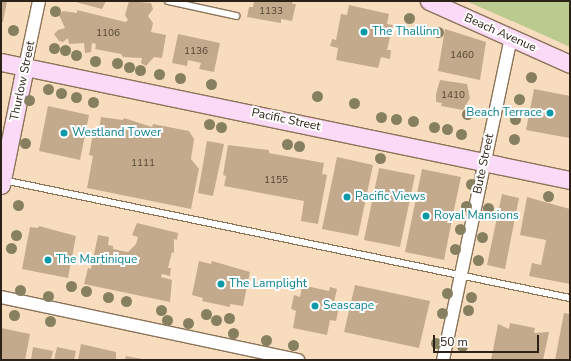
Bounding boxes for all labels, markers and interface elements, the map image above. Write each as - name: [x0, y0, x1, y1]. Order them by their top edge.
- house number: 1133: [259, 6, 283, 18]
- street label: Beach Avenue: [462, 11, 538, 55]
- place label: The Thallinn: [372, 25, 439, 39]
- marker: The Thallinn: [359, 27, 369, 37]
- house number: 1106: [96, 28, 120, 40]
- street label: Thurlow Street: [8, 40, 38, 122]
- house number: 1136: [184, 46, 208, 58]
- house number: 1460: [450, 50, 474, 62]
- house number: 1410: [441, 90, 465, 102]
- street label: Pacific Street: [250, 106, 322, 134]
- place label: Beach Terrace: [466, 106, 542, 120]
- marker: Beach Terrace: [545, 108, 555, 118]
- place label: Westland Tower: [72, 126, 161, 140]
- marker: Westland Tower: [59, 128, 69, 138]
- street label: Bute Street: [471, 133, 497, 195]
- house number: 1111: [131, 158, 155, 170]
- house number: 1155: [264, 175, 288, 187]
- place label: Pacific Views: [355, 190, 425, 204]
- marker: Pacific Views: [342, 192, 352, 202]
- place label: Royal Mansions: [434, 209, 519, 223]
- marker: Royal Mansions: [421, 211, 431, 221]
- place label: The Martinique: [56, 253, 137, 267]
- marker: The Martinique: [43, 255, 53, 265]
- place label: The Lamplight: [229, 277, 307, 291]
- marker: The Lamplight: [216, 279, 226, 289]
- place label: Seascape: [323, 299, 374, 313]
- marker: Seascape: [310, 301, 320, 311]
- scale bar: [435, 327, 541, 353]
- text: 50 m: [440, 334, 468, 350]

